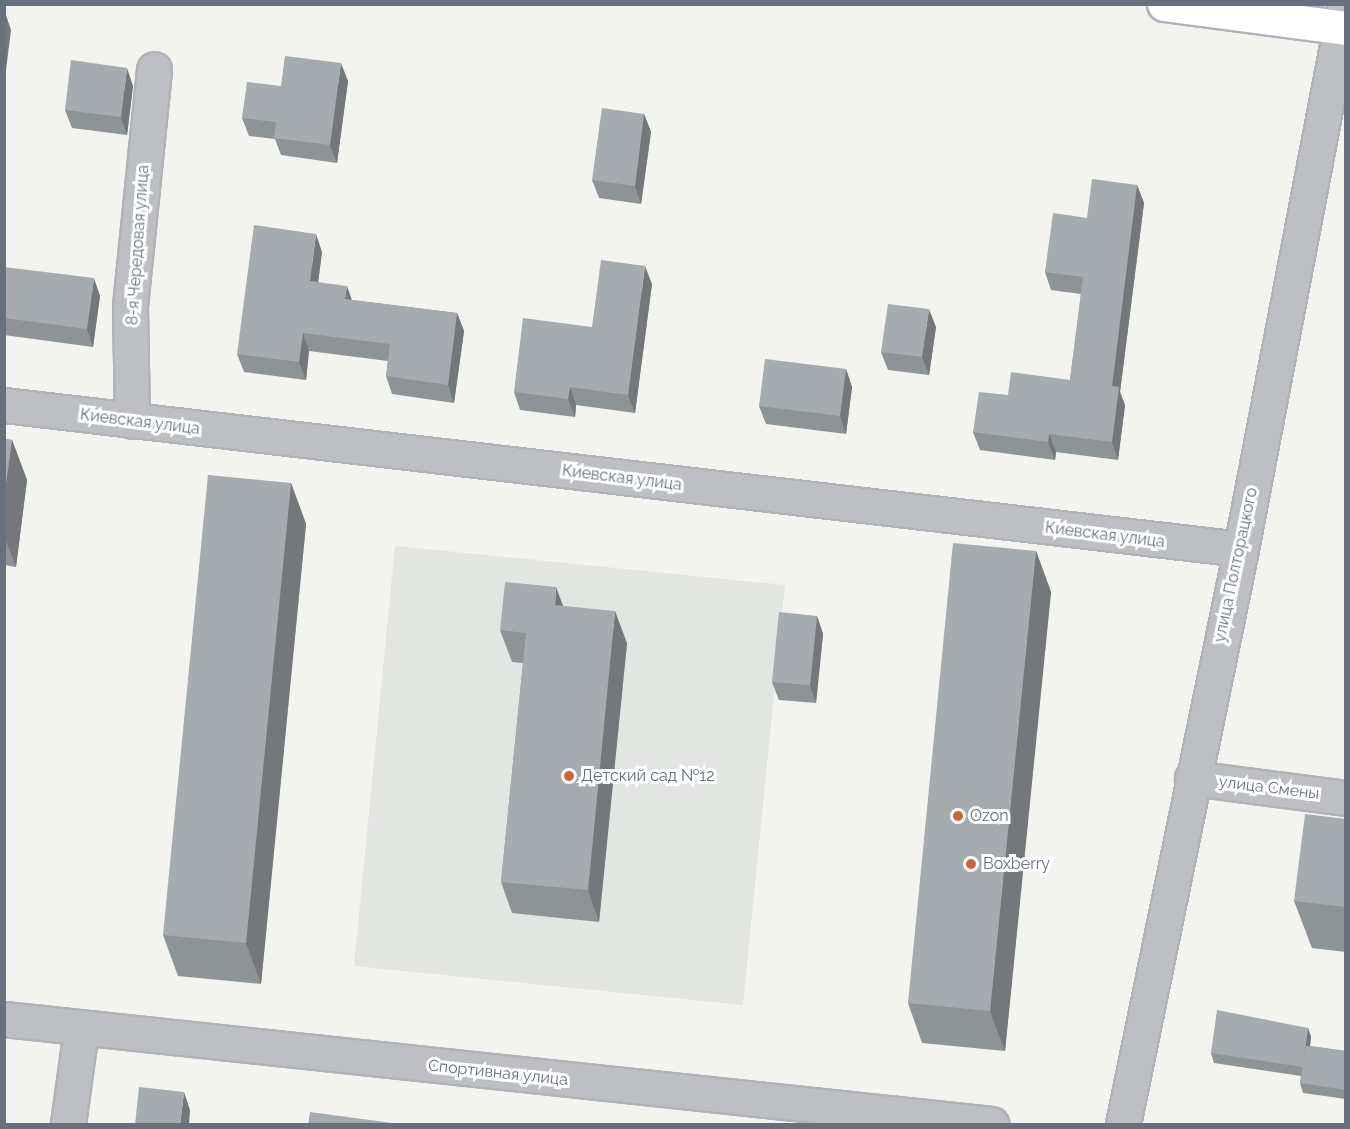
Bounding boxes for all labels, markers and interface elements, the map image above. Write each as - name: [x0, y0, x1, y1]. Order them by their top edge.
- street label: 8-я Чередовая улица: [123, 164, 153, 326]
- street label: Киевская улица: [79, 405, 201, 439]
- street label: Киевская улица: [561, 461, 683, 495]
- street label: улица Полторацкого: [1210, 486, 1262, 644]
- street label: Киевская улица: [1044, 518, 1166, 552]
- place label: Детский сад №12: [581, 766, 714, 786]
- marker: Детский сад №12: [562, 769, 576, 783]
- street label: улица Смены: [1218, 772, 1320, 804]
- place label: Ozon: [970, 806, 1009, 826]
- marker: Ozon: [951, 809, 965, 823]
- place label: Boxberry: [983, 854, 1050, 874]
- marker: Boxberry: [964, 857, 978, 871]
- street label: Спортивная улица: [427, 1056, 569, 1090]

